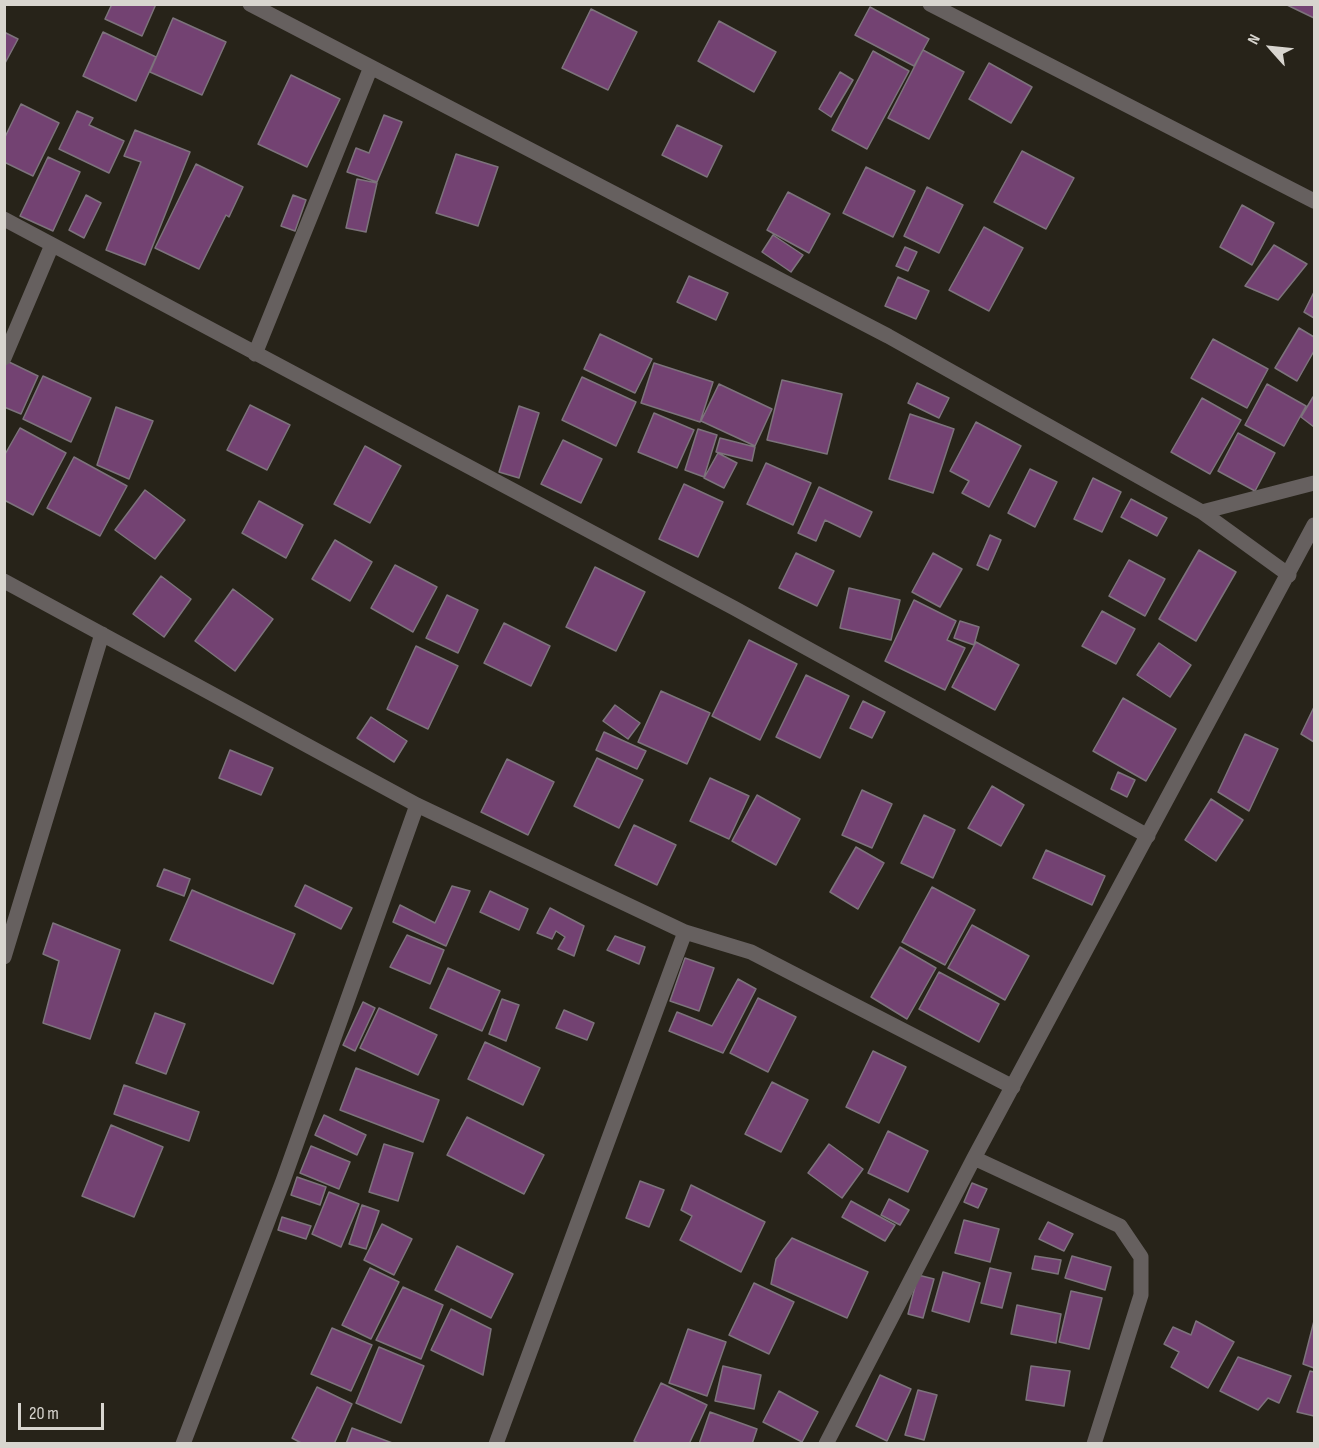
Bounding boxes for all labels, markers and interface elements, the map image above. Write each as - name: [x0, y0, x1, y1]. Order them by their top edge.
- north arrow: [1241, 18, 1301, 78]
- text: N: [1244, 31, 1265, 48]
- scale bar: [21, 1391, 106, 1429]
- text: 20 m: [29, 1403, 59, 1424]

